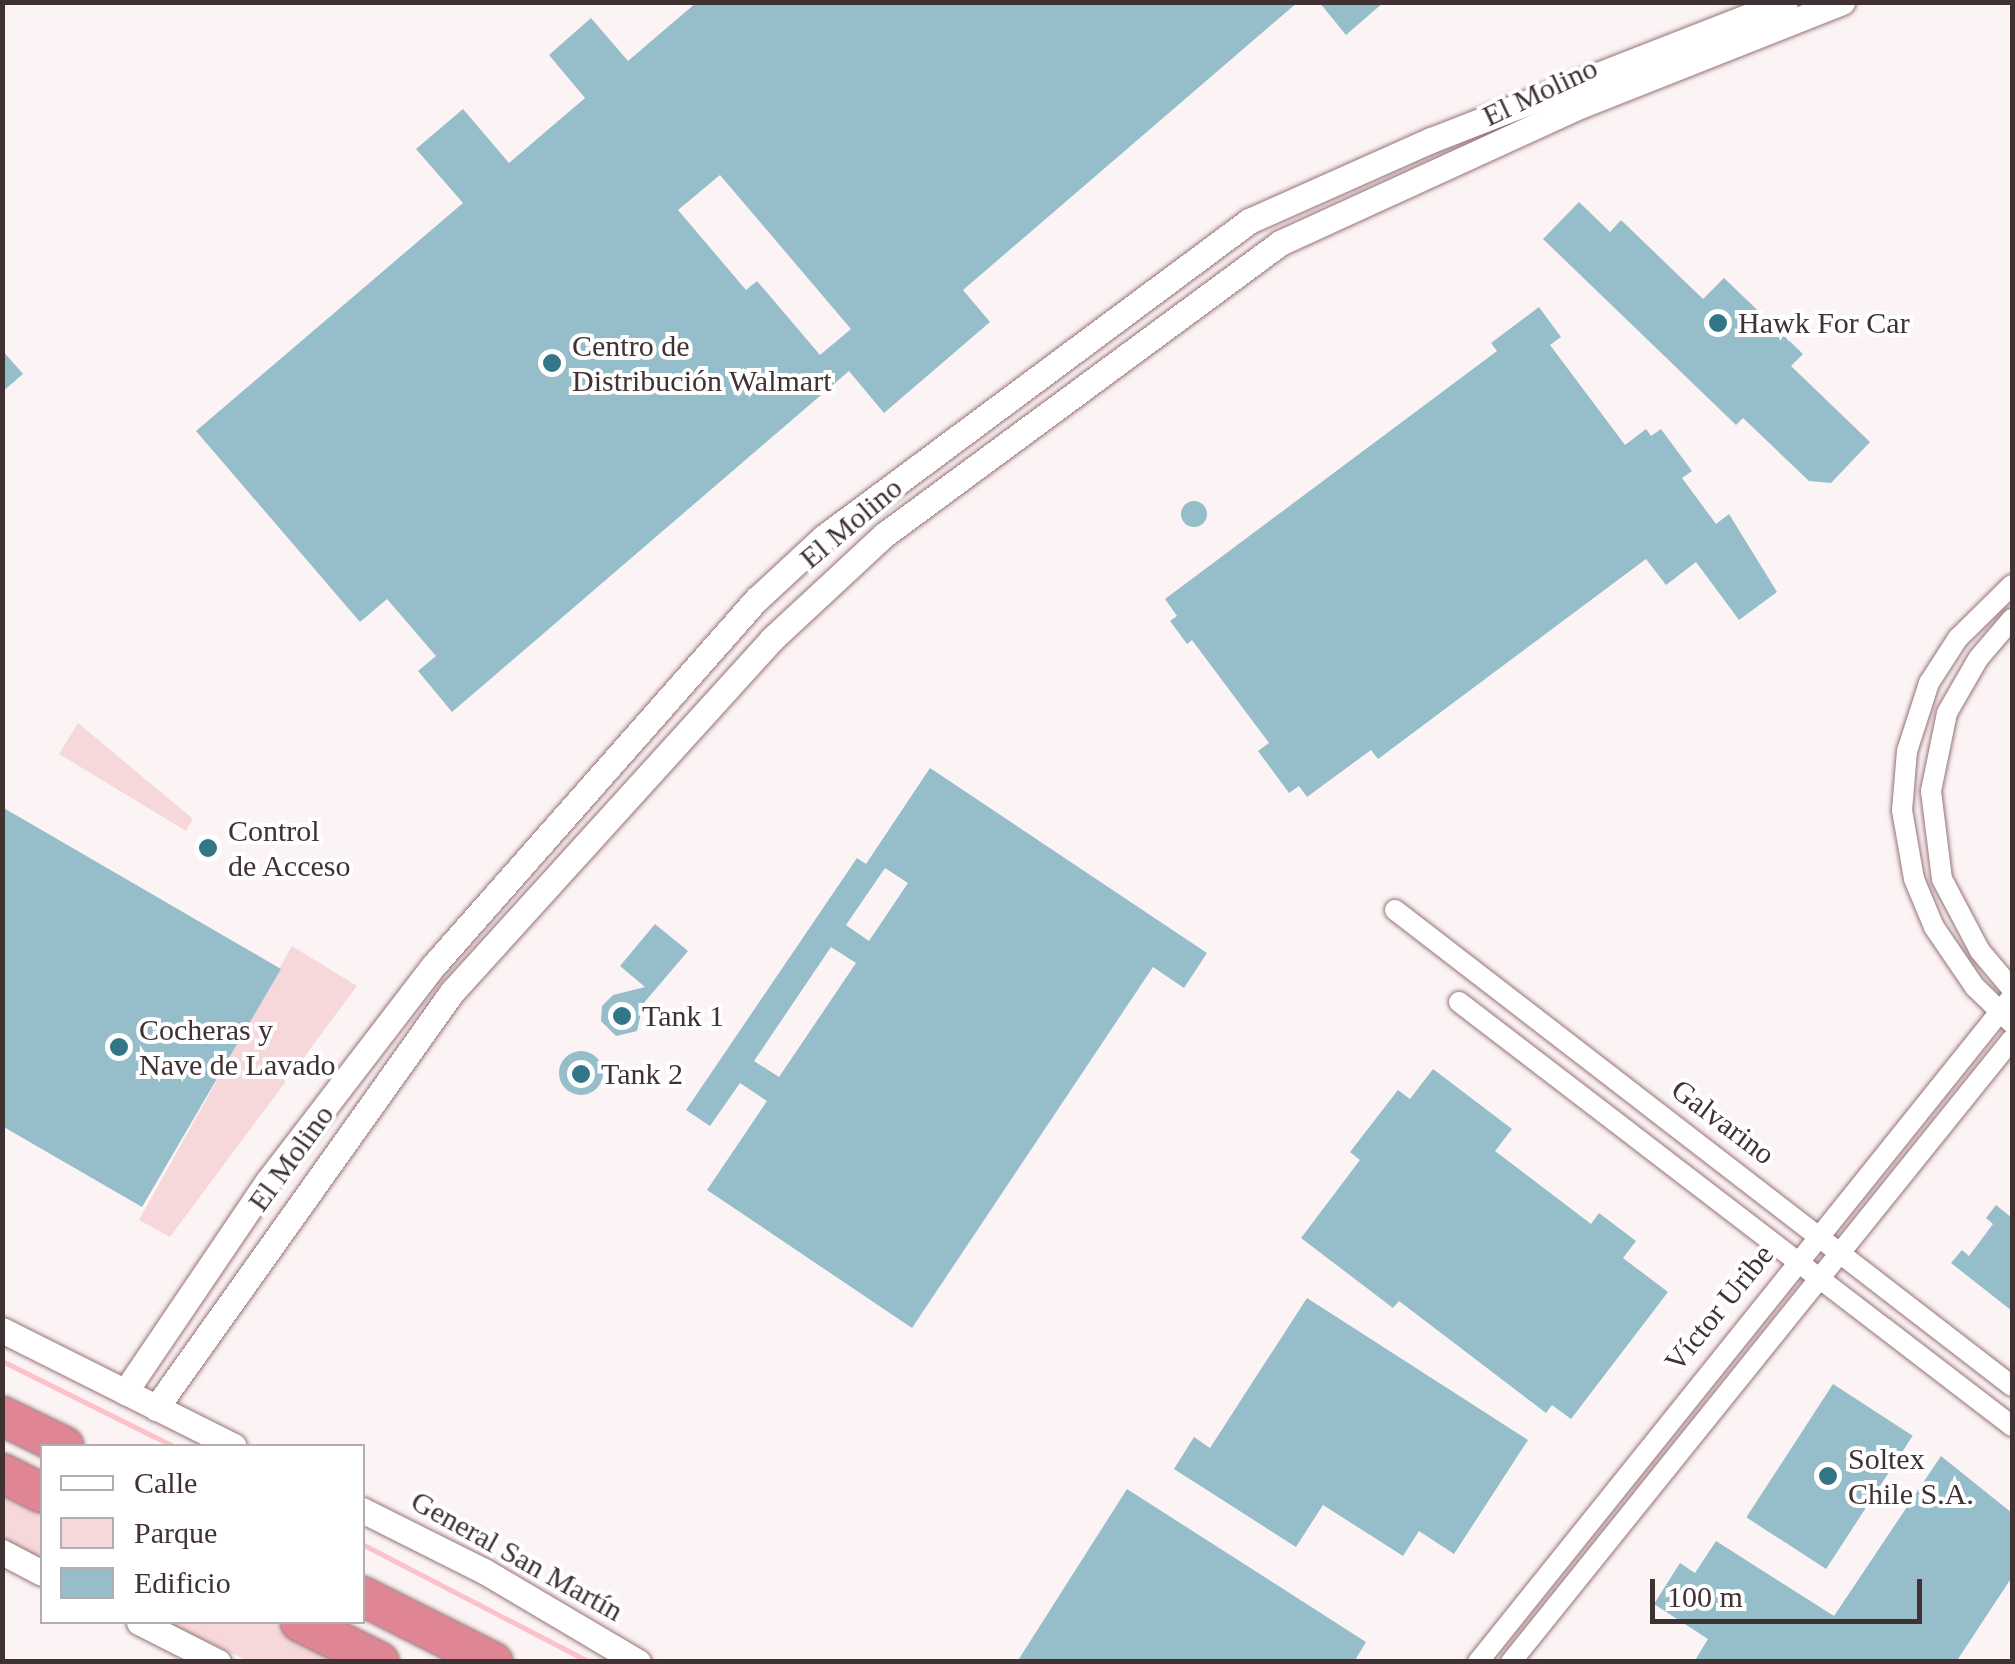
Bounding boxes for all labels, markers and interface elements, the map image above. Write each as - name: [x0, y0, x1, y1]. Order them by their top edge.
- street label: El Molino: [1477, 50, 1603, 134]
- place label: Hawk For Car: [1738, 305, 1910, 341]
- marker: Hawk For Car: [1707, 312, 1729, 334]
- place label: Centro de Distribución Walmart: [572, 328, 832, 398]
- marker: Centro de Distribución Walmart: [541, 352, 563, 374]
- street label: El Molino: [793, 470, 909, 576]
- place label: Control de Acceso: [228, 813, 352, 884]
- marker: Control de Acceso: [197, 837, 219, 859]
- place label: Tank 1: [642, 998, 724, 1034]
- marker: Tank 1: [611, 1005, 633, 1027]
- place label: Cocheras y Nave de Lavado: [139, 1012, 336, 1082]
- marker: Cocheras y Nave de Lavado: [108, 1036, 130, 1058]
- place label: Tank 2: [601, 1056, 683, 1092]
- marker: Tank 2: [570, 1063, 592, 1085]
- street label: Galvarino: [1664, 1072, 1782, 1172]
- street label: El Molino: [240, 1098, 342, 1218]
- street label: Víctor Uribe: [1657, 1237, 1781, 1379]
- place label: Soltex Chile S.A.: [1848, 1441, 1974, 1512]
- legend: [40, 1444, 365, 1624]
- marker: Soltex Chile S.A.: [1817, 1465, 1839, 1487]
- text: Calle: [134, 1466, 197, 1499]
- street label: General San Martín: [405, 1483, 629, 1629]
- text: Parque: [134, 1516, 217, 1549]
- scale bar: [1655, 1559, 1928, 1621]
- text: Edificio: [134, 1566, 231, 1599]
- text: 100 m: [1667, 1580, 1743, 1613]

